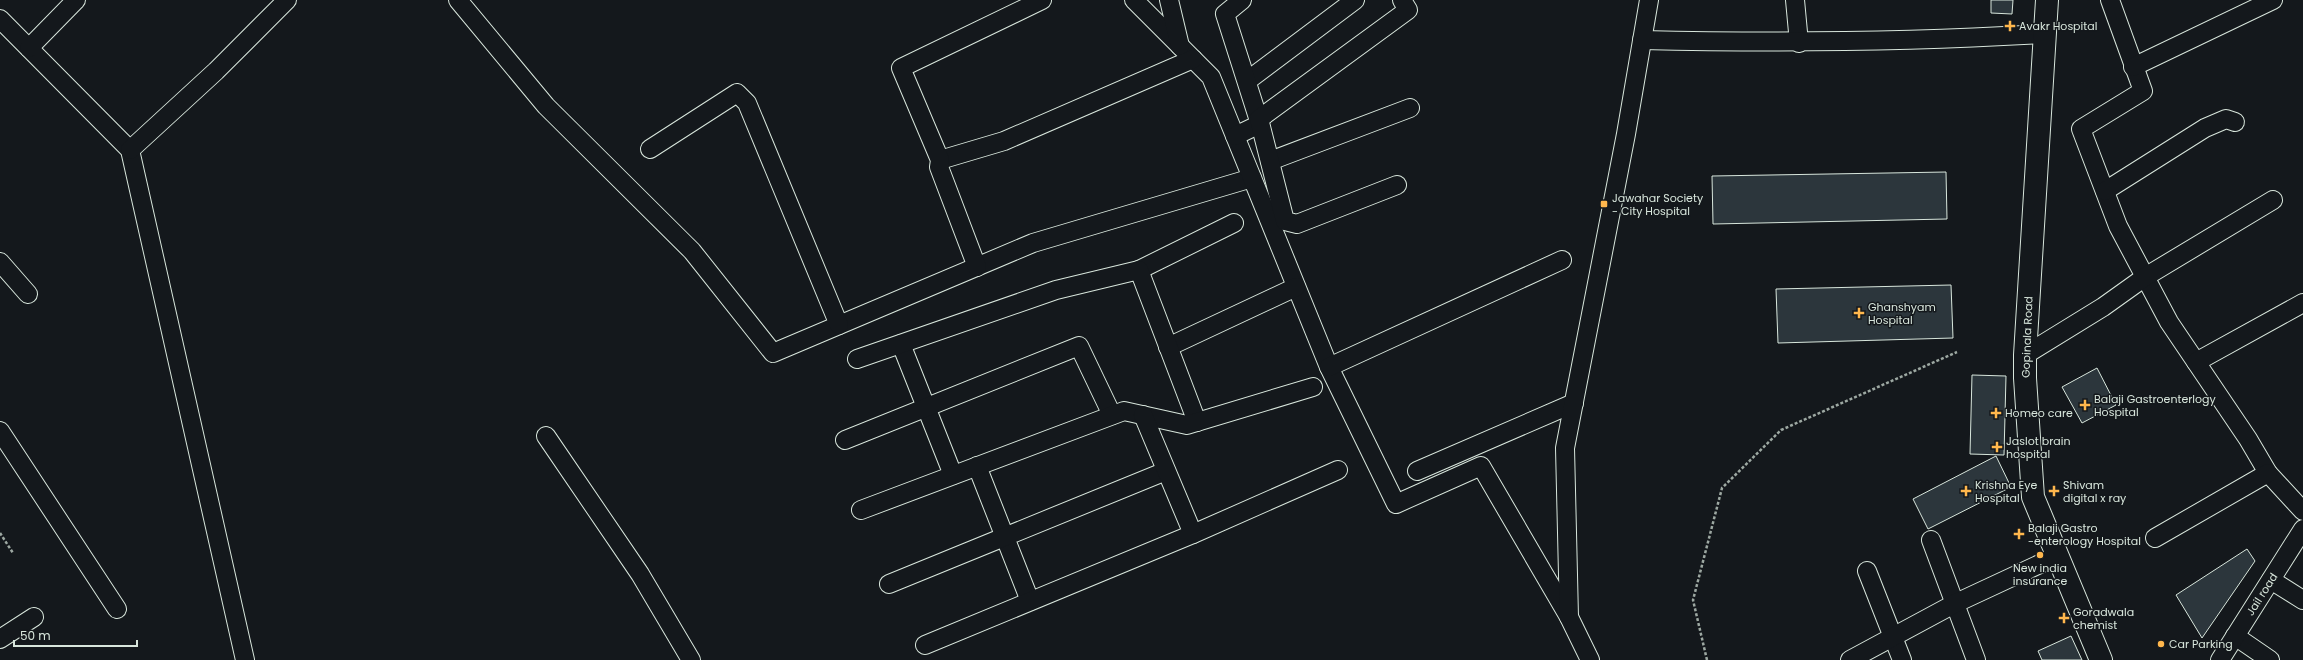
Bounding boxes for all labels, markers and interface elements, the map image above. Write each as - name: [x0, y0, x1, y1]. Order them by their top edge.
- place label: Avakr Hospital: [2019, 18, 2097, 34]
- marker: Avakr Hospital: [2004, 20, 2016, 32]
- place label: Jawahar Society - City Hospital: [1612, 190, 1704, 219]
- marker: Jawahar Society - City Hospital: [1599, 199, 1609, 209]
- street label: Gopinala Road: [2018, 296, 2036, 378]
- place label: Ghanshyam Hospital: [1868, 299, 1936, 328]
- marker: Ghanshyam Hospital: [1853, 307, 1865, 319]
- place label: Balaji Gastroenterlogy Hospital: [2094, 391, 2217, 420]
- marker: Balaji Gastroenterlogy Hospital: [2079, 399, 2091, 411]
- place label: Homeo care: [2005, 405, 2073, 421]
- marker: Homeo care: [1990, 407, 2002, 419]
- place label: Jaslot brain hospital: [2006, 433, 2070, 462]
- marker: Jaslot brain hospital: [1991, 441, 2003, 453]
- place label: Krishna Eye Hospital: [1975, 477, 2037, 506]
- place label: Shivam digital x ray: [2063, 477, 2127, 506]
- marker: Krishna Eye Hospital: [1960, 485, 1972, 497]
- marker: Shivam digital x ray: [2048, 485, 2060, 497]
- place label: Balaji Gastro -enterology Hospital: [2028, 520, 2141, 549]
- marker: Balaji Gastro -enterology Hospital: [2013, 528, 2025, 540]
- marker: New india insurance: [2035, 550, 2045, 560]
- place label: New india insurance: [2013, 560, 2067, 589]
- street label: Jail road: [2242, 570, 2281, 619]
- place label: Goradwala chemist: [2073, 604, 2134, 633]
- marker: Goradwala chemist: [2058, 612, 2070, 624]
- scale bar: [14, 622, 137, 648]
- text: 50 m: [20, 627, 51, 644]
- place label: Car Parking: [2169, 636, 2233, 652]
- marker: Car Parking: [2156, 639, 2166, 649]

